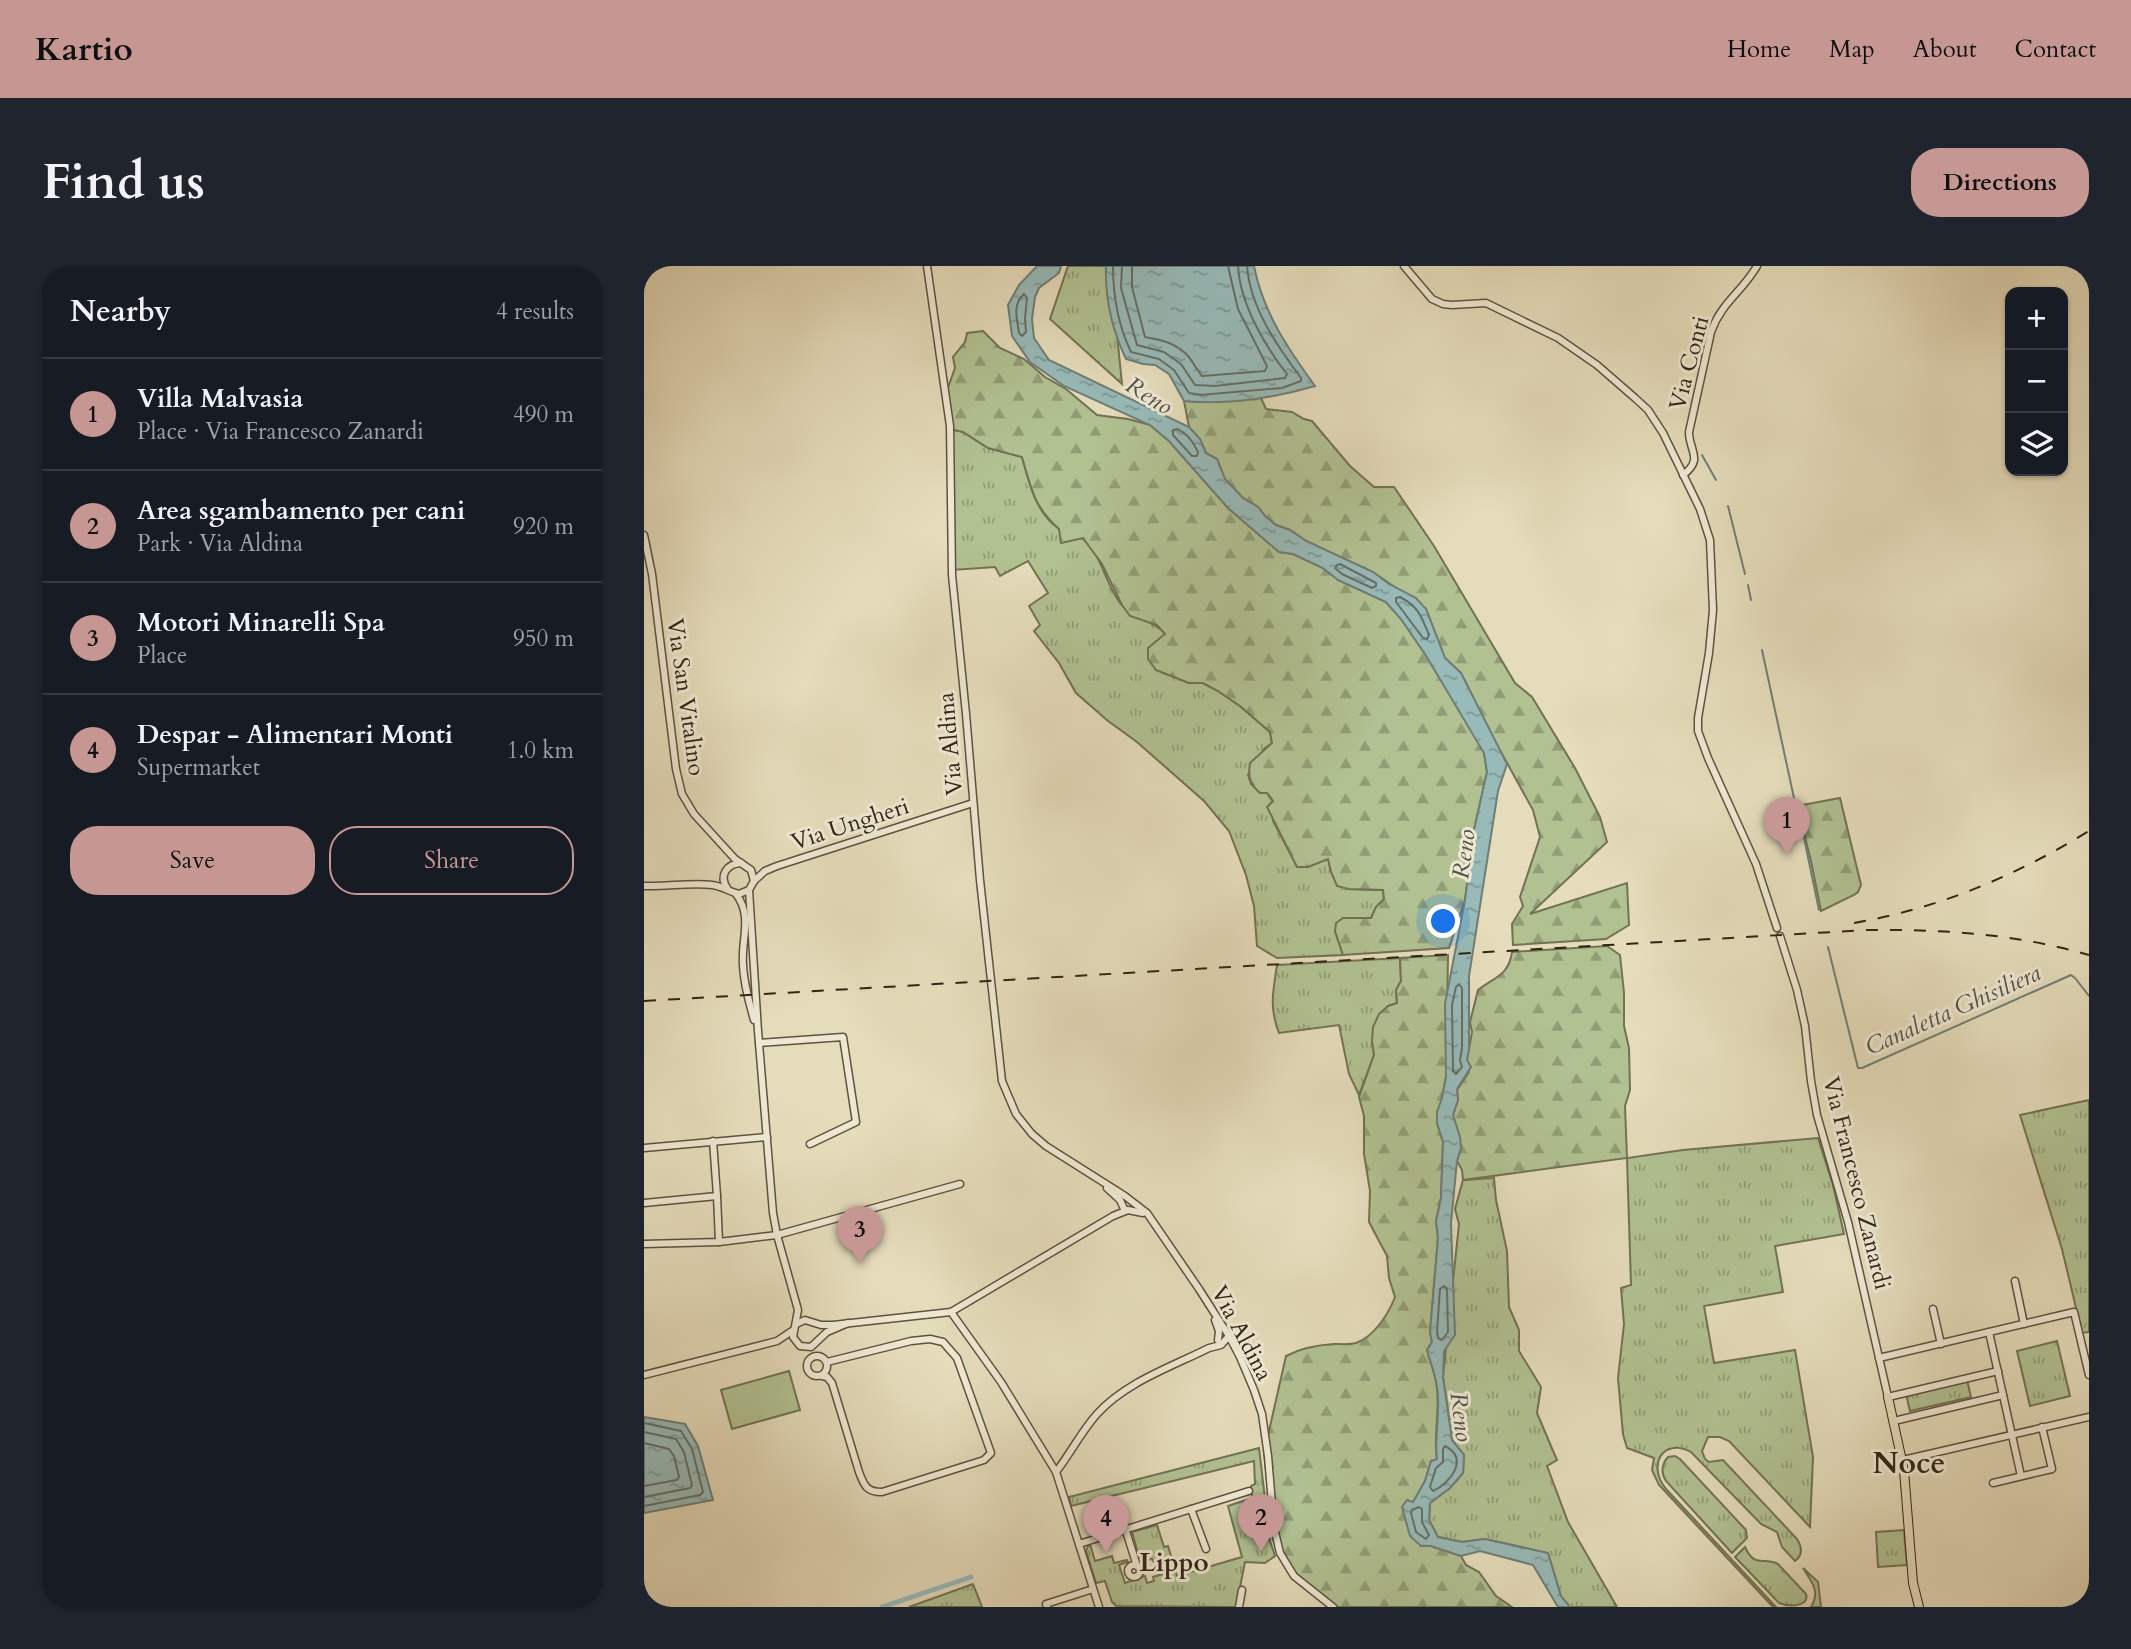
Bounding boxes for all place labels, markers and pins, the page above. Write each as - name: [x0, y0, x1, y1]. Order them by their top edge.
- pin: 1: [1764, 797, 1810, 855]
- pin: 3: [837, 1206, 883, 1264]
- pin: 2: [1238, 1494, 1284, 1552]
- pin: 4: [1083, 1495, 1129, 1553]

